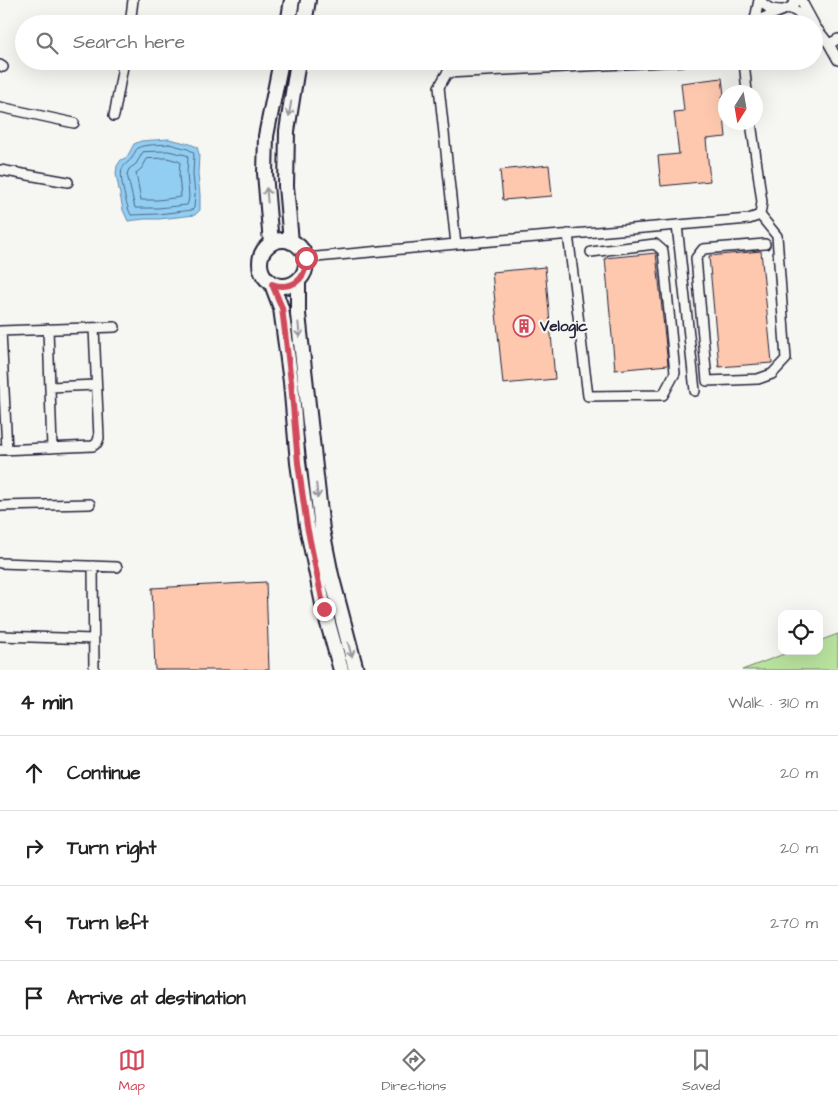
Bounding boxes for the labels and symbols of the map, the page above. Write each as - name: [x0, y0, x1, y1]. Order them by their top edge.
- north arrow: [718, 85, 763, 130]
- one-way arrow: [285, 101, 295, 117]
- one-way arrow: [262, 187, 272, 203]
- route start: [295, 247, 318, 270]
- building icon: Velogic: [512, 314, 536, 338]
- place label: Velogic: [539, 316, 588, 339]
- one-way arrow: [295, 322, 304, 338]
- one-way arrow: [312, 483, 322, 499]
- route end: [313, 598, 336, 621]
- one-way arrow: [346, 642, 356, 658]

